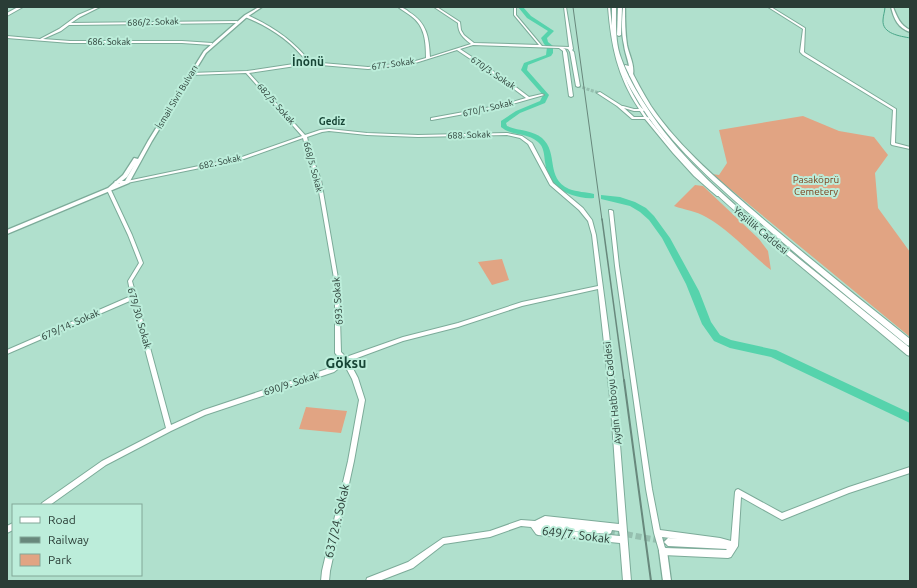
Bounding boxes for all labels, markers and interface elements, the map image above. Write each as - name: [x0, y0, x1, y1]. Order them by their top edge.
- street label: 686/2. Sokak: [127, 16, 179, 28]
- street label: 686. Sokak: [87, 37, 131, 47]
- district label: İnönü: [292, 54, 324, 68]
- street label: 670/3. Sokak: [469, 54, 518, 92]
- street label: 677. Sokak: [371, 56, 416, 72]
- street label: İsmail Sivri Bulvarı: [154, 64, 200, 130]
- street label: 682/5. Sokak: [255, 81, 297, 127]
- street label: 670/1. Sokak: [462, 97, 515, 119]
- district label: Gediz: [319, 116, 345, 127]
- street label: 688. Sokak: [447, 129, 491, 141]
- street label: 668/5. Sokak: [301, 141, 325, 194]
- street label: 682. Sokak: [198, 153, 243, 171]
- park label: Pasaköprü Cemetery: [793, 174, 839, 197]
- street label: Yeşillik Caddesi: [731, 204, 790, 256]
- street label: 693. Sokak: [330, 277, 345, 325]
- street label: 679/30. Sokak: [126, 286, 153, 350]
- street label: 679/14. Sokak: [39, 307, 101, 342]
- street label: Aydın Hatboyu Caddesi: [602, 341, 623, 445]
- district label: Göksu: [326, 355, 366, 371]
- street label: 690/9. Sokak: [262, 369, 320, 398]
- street label: 637/24. Sokak: [322, 483, 351, 559]
- legend: [12, 504, 142, 576]
- text: Road: [48, 513, 76, 526]
- street label: 649/7. Sokak: [541, 524, 611, 545]
- text: Railway: [48, 533, 89, 546]
- text: Park: [48, 553, 72, 566]

